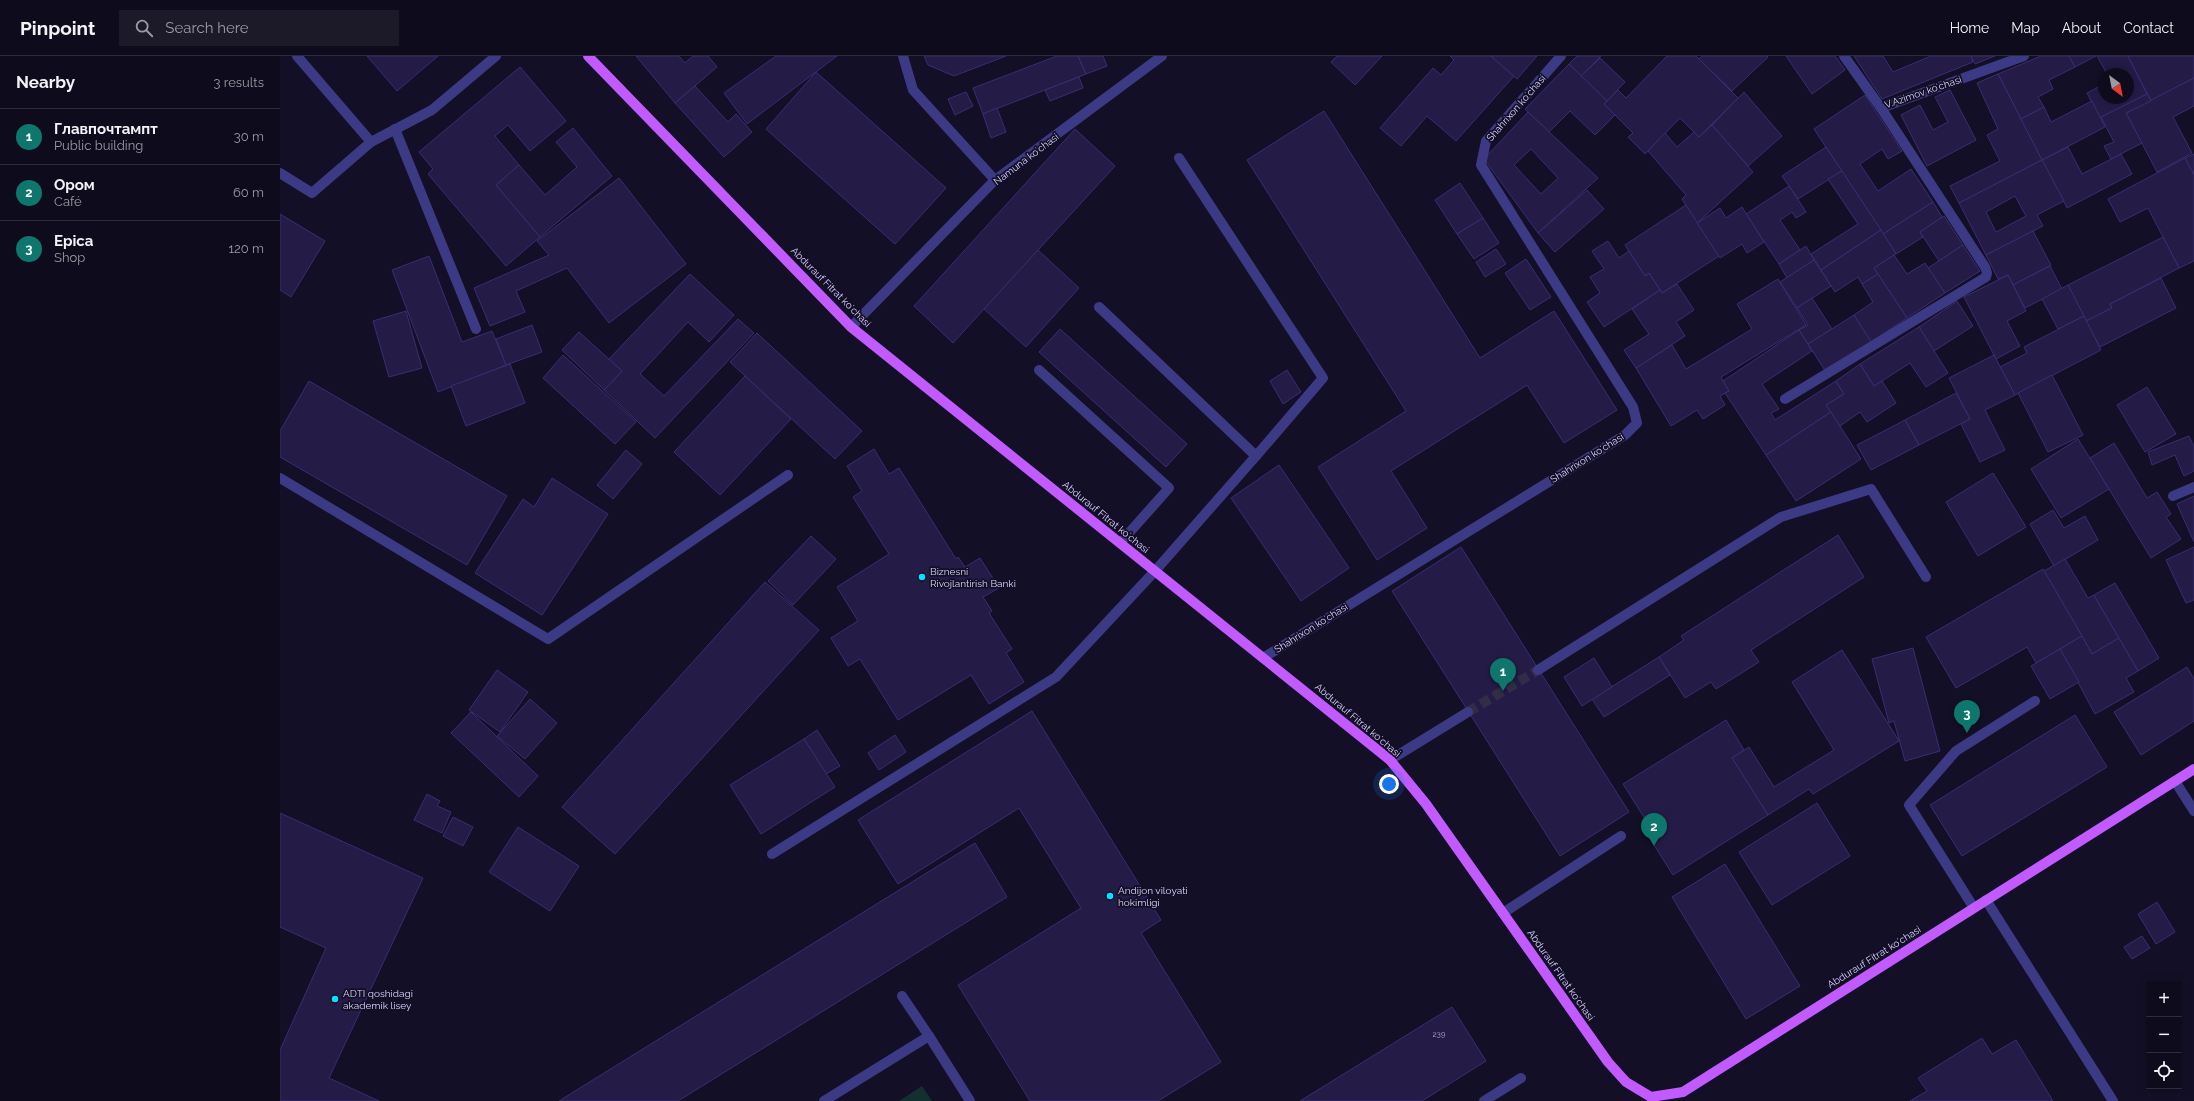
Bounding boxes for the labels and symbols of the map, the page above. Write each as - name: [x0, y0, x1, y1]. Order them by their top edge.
- north arrow: [2098, 68, 2134, 104]
- street label: Shahrixon koʻchasi: [1484, 73, 1548, 143]
- street label: V.Аzimov koʻchasi: [1883, 74, 1963, 110]
- street label: Namuna koʻchasi: [991, 131, 1061, 187]
- street label: Abdurauf Fitrat koʻchasi: [789, 245, 873, 329]
- street label: Shahrixon koʻchasi: [1548, 431, 1626, 485]
- street label: Abdurauf Fitrat koʻchasi: [1061, 479, 1151, 555]
- place label: Biznesni Rivojlantirish Banki: [930, 566, 1016, 589]
- marker: Biznesni Rivojlantirish Banki: [917, 572, 927, 582]
- street label: Shahrixon koʻchasi: [1272, 601, 1350, 655]
- pin: 1: [1490, 658, 1516, 691]
- street label: Abdurauf Fitrat koʻchasi: [1313, 681, 1403, 759]
- pin: 3: [1954, 700, 1980, 733]
- your location: [1379, 774, 1399, 794]
- pin: 2: [1641, 813, 1667, 846]
- place label: Andijon vilоyati hоkimligi: [1118, 885, 1188, 908]
- marker: Andijon vilоyati hоkimligi: [1105, 891, 1115, 901]
- street label: Abdurauf Fitrat koʻchasi: [1825, 924, 1923, 990]
- street label: Abdurauf Fitrat koʻchasi: [1525, 928, 1597, 1022]
- place label: ADTI qoshidagi akademik lisey: [343, 988, 413, 1011]
- marker: ADTI qoshidagi akademik lisey: [330, 994, 340, 1004]
- house number: 239: [1432, 1029, 1446, 1039]

